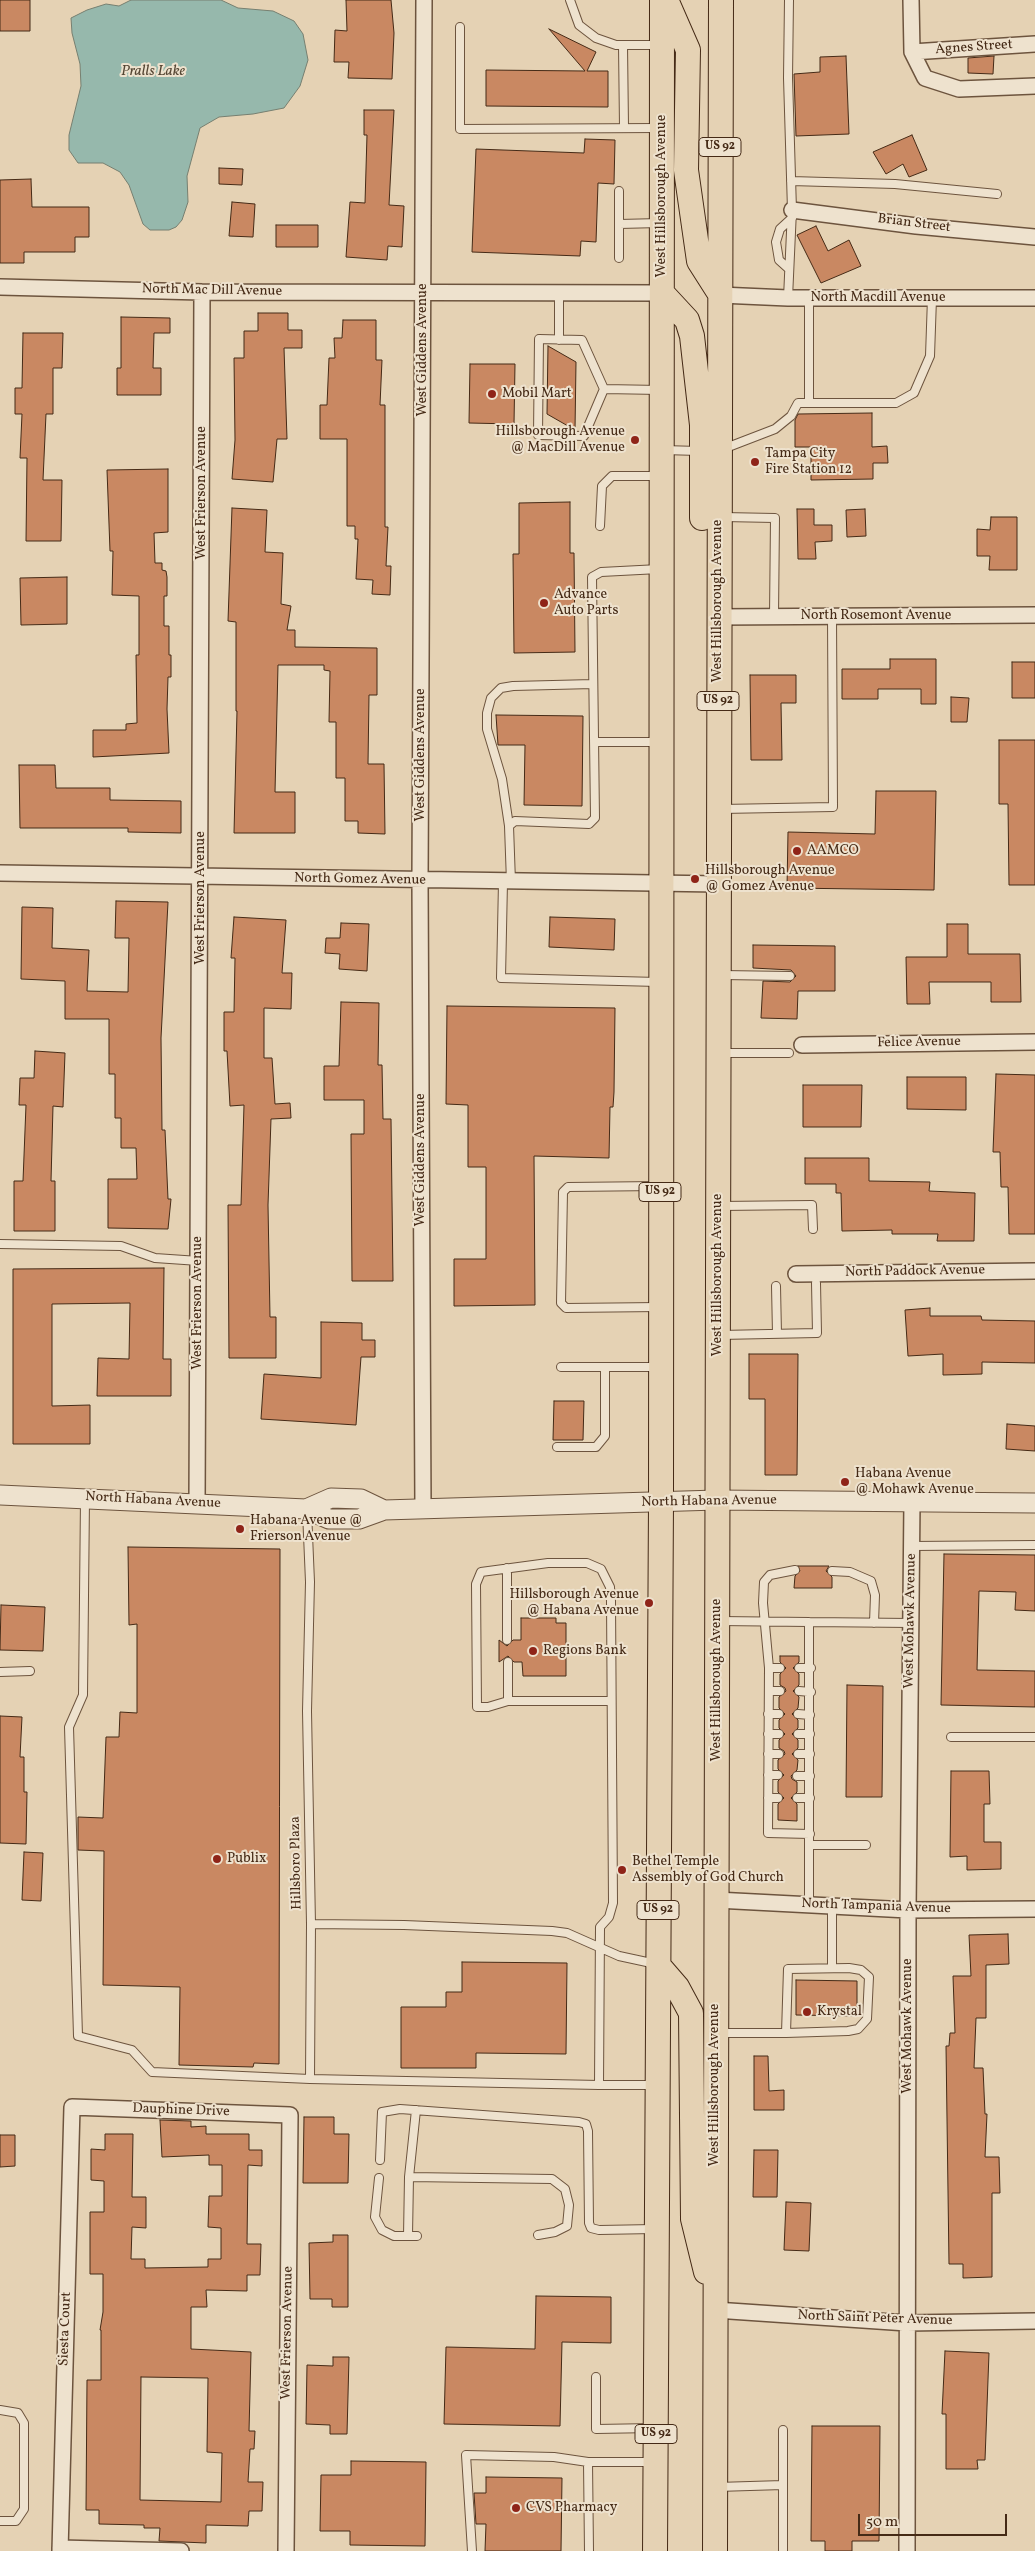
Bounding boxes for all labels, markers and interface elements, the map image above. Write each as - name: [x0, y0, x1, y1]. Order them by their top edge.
- street label: Agnes Street: [935, 37, 1013, 59]
- water label: Pralls Lake: [121, 63, 185, 81]
- street label: West Hillsborough Avenue: [654, 115, 670, 277]
- road number: US 92: [699, 138, 741, 156]
- street label: Brian Street: [876, 211, 952, 237]
- street label: North Mac Dill Avenue: [142, 281, 282, 301]
- street label: West Giddens Avenue: [415, 283, 431, 417]
- street label: North Macdill Avenue: [810, 290, 946, 306]
- place label: Mobil Mart: [502, 386, 572, 402]
- marker: Mobil Mart: [486, 388, 498, 400]
- place label: Hillsborough Avenue @ MacDill Avenue: [495, 424, 625, 457]
- street label: West Frierson Avenue: [194, 426, 210, 560]
- marker: Hillsborough Avenue @ MacDill Avenue: [629, 434, 641, 446]
- place label: Tampa City Fire Station 12: [765, 446, 852, 478]
- marker: Tampa City Fire Station 12: [749, 456, 761, 468]
- street label: West Hillsborough Avenue: [710, 520, 726, 682]
- place label: Advance Auto Parts: [554, 587, 618, 620]
- marker: Advance Auto Parts: [538, 597, 550, 609]
- street label: North Rosemont Avenue: [801, 608, 951, 624]
- street label: West Giddens Avenue: [413, 688, 429, 822]
- road number: US 92: [697, 691, 739, 710]
- street label: West Frierson Avenue: [193, 831, 209, 965]
- place label: AAMCO: [807, 843, 859, 859]
- marker: AAMCO: [791, 845, 803, 857]
- place label: Hillsborough Avenue @ Gomez Avenue: [705, 863, 835, 896]
- street label: North Gomez Avenue: [294, 870, 426, 890]
- marker: Hillsborough Avenue @ Gomez Avenue: [689, 873, 701, 885]
- street label: Felice Avenue: [877, 1034, 961, 1052]
- street label: West Giddens Avenue: [413, 1093, 429, 1227]
- road number: US 92: [639, 1182, 681, 1202]
- street label: West Hillsborough Avenue: [710, 1194, 726, 1356]
- street label: West Frierson Avenue: [190, 1236, 206, 1370]
- street label: North Paddock Avenue: [845, 1262, 985, 1282]
- place label: Habana Avenue @ Mohawk Avenue: [855, 1466, 974, 1498]
- marker: Habana Avenue @ Mohawk Avenue: [839, 1476, 851, 1488]
- street label: North Habana Avenue: [85, 1489, 221, 1513]
- street label: North Habana Avenue: [641, 1492, 777, 1512]
- place label: Habana Avenue @ Frierson Avenue: [250, 1513, 363, 1545]
- marker: Habana Avenue @ Frierson Avenue: [234, 1523, 246, 1535]
- street label: West Mohawk Avenue: [901, 1553, 921, 1689]
- place label: Hillsborough Avenue @ Habana Avenue: [509, 1587, 639, 1620]
- marker: Hillsborough Avenue @ Habana Avenue: [643, 1597, 655, 1609]
- street label: West Hillsborough Avenue: [709, 1599, 725, 1761]
- place label: Regions Bank: [543, 1643, 627, 1659]
- marker: Regions Bank: [527, 1645, 539, 1657]
- street label: Hillsboro Plaza: [288, 1816, 306, 1910]
- place label: Publix: [227, 1851, 266, 1867]
- marker: Publix: [211, 1853, 223, 1865]
- place label: Bethel Temple Assembly of God Church: [632, 1854, 784, 1886]
- marker: Bethel Temple Assembly of God Church: [616, 1864, 628, 1876]
- street label: North Tampania Avenue: [801, 1896, 951, 1918]
- road number: US 92: [637, 1900, 679, 1920]
- street label: West Mohawk Avenue: [900, 1958, 916, 2094]
- street label: West Hillsborough Avenue: [707, 2004, 723, 2166]
- place label: Krystal: [817, 2004, 862, 2020]
- marker: Krystal: [801, 2006, 813, 2018]
- street label: Dauphine Drive: [132, 2101, 230, 2121]
- street label: West Frierson Avenue: [278, 2266, 298, 2400]
- street label: Siesta Court: [56, 2291, 76, 2367]
- street label: North Saint Peter Avenue: [797, 2308, 953, 2330]
- road number: US 92: [635, 2424, 677, 2444]
- place label: CVS Pharmacy: [526, 2500, 617, 2516]
- marker: CVS Pharmacy: [510, 2502, 522, 2514]
- scale bar: [860, 2504, 1009, 2536]
- text: 50 m: [866, 2512, 898, 2533]

